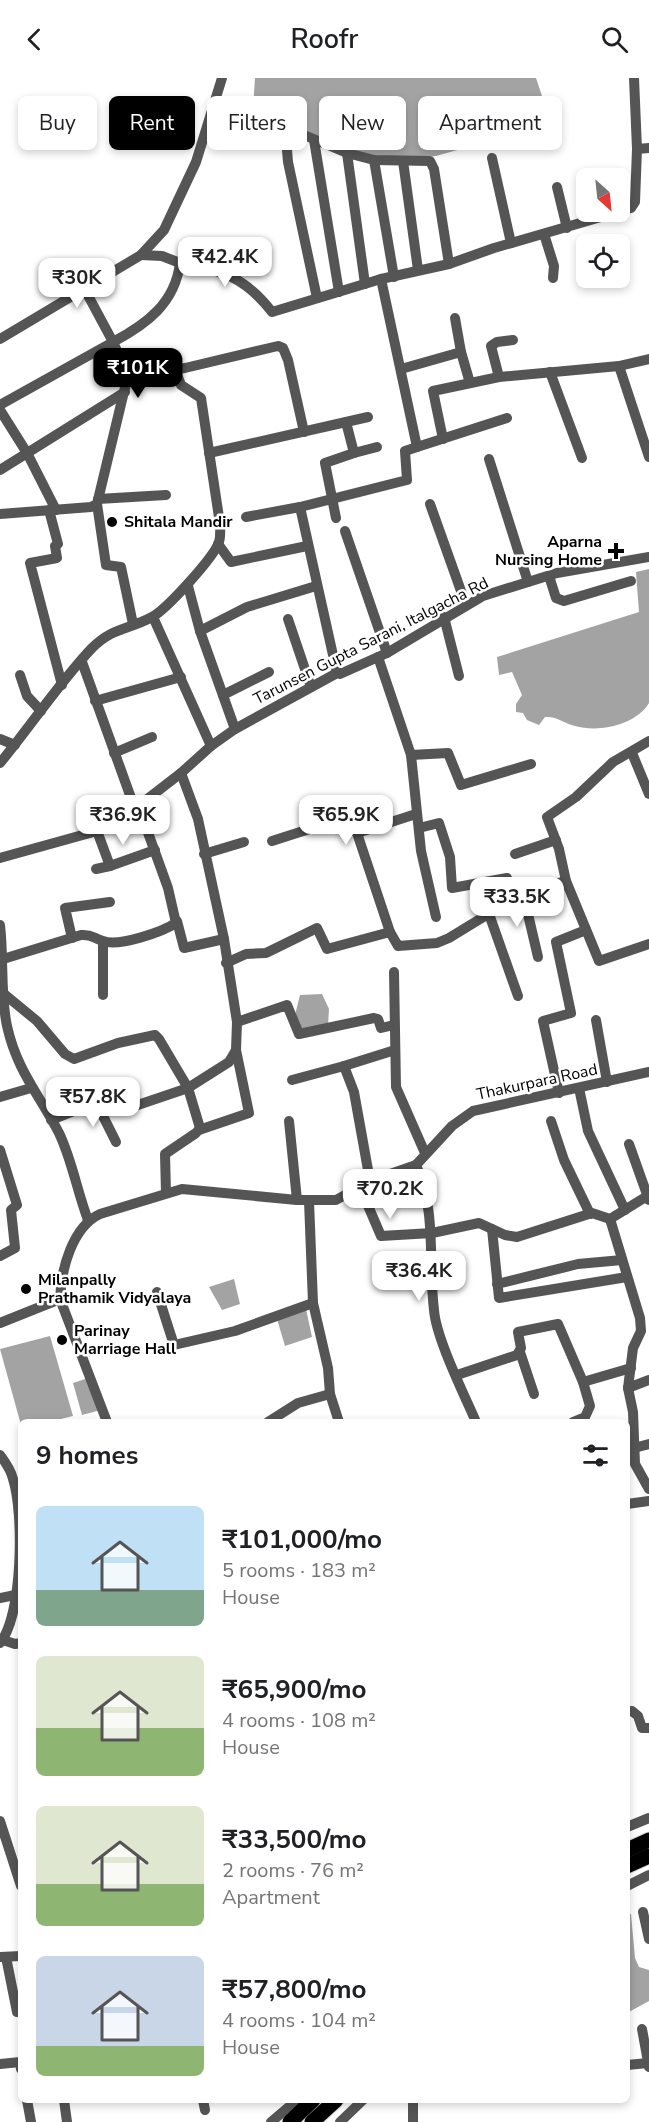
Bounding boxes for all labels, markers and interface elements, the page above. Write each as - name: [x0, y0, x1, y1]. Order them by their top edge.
- text: Roofr: [291, 21, 358, 58]
- icon: back: [18, 23, 51, 56]
- icon: search: [598, 23, 631, 56]
- chip: Buy: [18, 96, 97, 150]
- chip: Rent: [109, 96, 195, 150]
- chip: Filters: [207, 96, 307, 150]
- chip: New: [319, 96, 406, 150]
- chip: Apartment: [418, 96, 562, 150]
- north arrow: [576, 168, 630, 222]
- map controls: [576, 168, 630, 288]
- button: locate: [576, 234, 630, 288]
- pin: ₹42.4K: [176, 237, 274, 288]
- text: ₹42.4K: [192, 243, 258, 270]
- pin: ₹30K: [41, 258, 113, 309]
- text: ₹30K: [52, 264, 102, 291]
- pin: ₹101K: [96, 348, 180, 399]
- text: ₹101K: [107, 354, 169, 381]
- place label: Shitala Mandir: [124, 511, 233, 533]
- marker: Shitala Mandir: [105, 515, 119, 529]
- place label: Aparna Nursing Home: [495, 531, 602, 571]
- marker: Aparna Nursing Home: [607, 542, 625, 560]
- street label: Tarunsen Gupta Sarani, Italgacha Rd: [250, 572, 492, 710]
- pin: ₹36.9K: [74, 795, 172, 846]
- pin: ₹65.9K: [297, 795, 395, 846]
- text: ₹36.9K: [90, 801, 156, 828]
- text: ₹65.9K: [313, 801, 379, 828]
- pin: ₹33.5K: [468, 877, 566, 928]
- text: ₹33.5K: [484, 883, 550, 910]
- street label: Thakurpara Road: [474, 1058, 600, 1106]
- pin: ₹57.8K: [44, 1077, 142, 1128]
- text: ₹57.8K: [60, 1083, 126, 1110]
- pin: ₹70.2K: [341, 1169, 439, 1220]
- text: ₹70.2K: [357, 1175, 423, 1202]
- pin: ₹36.4K: [370, 1251, 468, 1302]
- text: ₹36.4K: [386, 1257, 452, 1284]
- place label: Milanpally Prathamik Vidyalaya: [38, 1269, 191, 1309]
- marker: Milanpally Prathamik Vidyalaya: [19, 1282, 33, 1296]
- place label: Parinay Marriage Hall: [74, 1320, 176, 1360]
- marker: Parinay Marriage Hall: [55, 1333, 69, 1347]
- text: 9 homes: [36, 1438, 138, 1473]
- icon: filters: [579, 1439, 612, 1472]
- text: ₹101,000/mo: [222, 1522, 382, 1557]
- icon: home: [84, 1530, 156, 1602]
- text: 5 rooms · 183 m²: [222, 1557, 376, 1584]
- text: House: [222, 1584, 280, 1611]
- text: ₹65,900/mo: [222, 1672, 366, 1707]
- icon: home: [84, 1680, 156, 1752]
- text: 4 rooms · 108 m²: [222, 1707, 376, 1734]
- text: House: [222, 1734, 280, 1761]
- text: ₹33,500/mo: [222, 1822, 366, 1857]
- icon: home: [84, 1830, 156, 1902]
- text: 2 rooms · 76 m²: [222, 1857, 364, 1884]
- text: Apartment: [222, 1884, 320, 1911]
- text: ₹57,800/mo: [222, 1972, 366, 2007]
- icon: home: [84, 1980, 156, 2052]
- text: 4 rooms · 104 m²: [222, 2007, 376, 2034]
- text: House: [222, 2034, 280, 2061]

